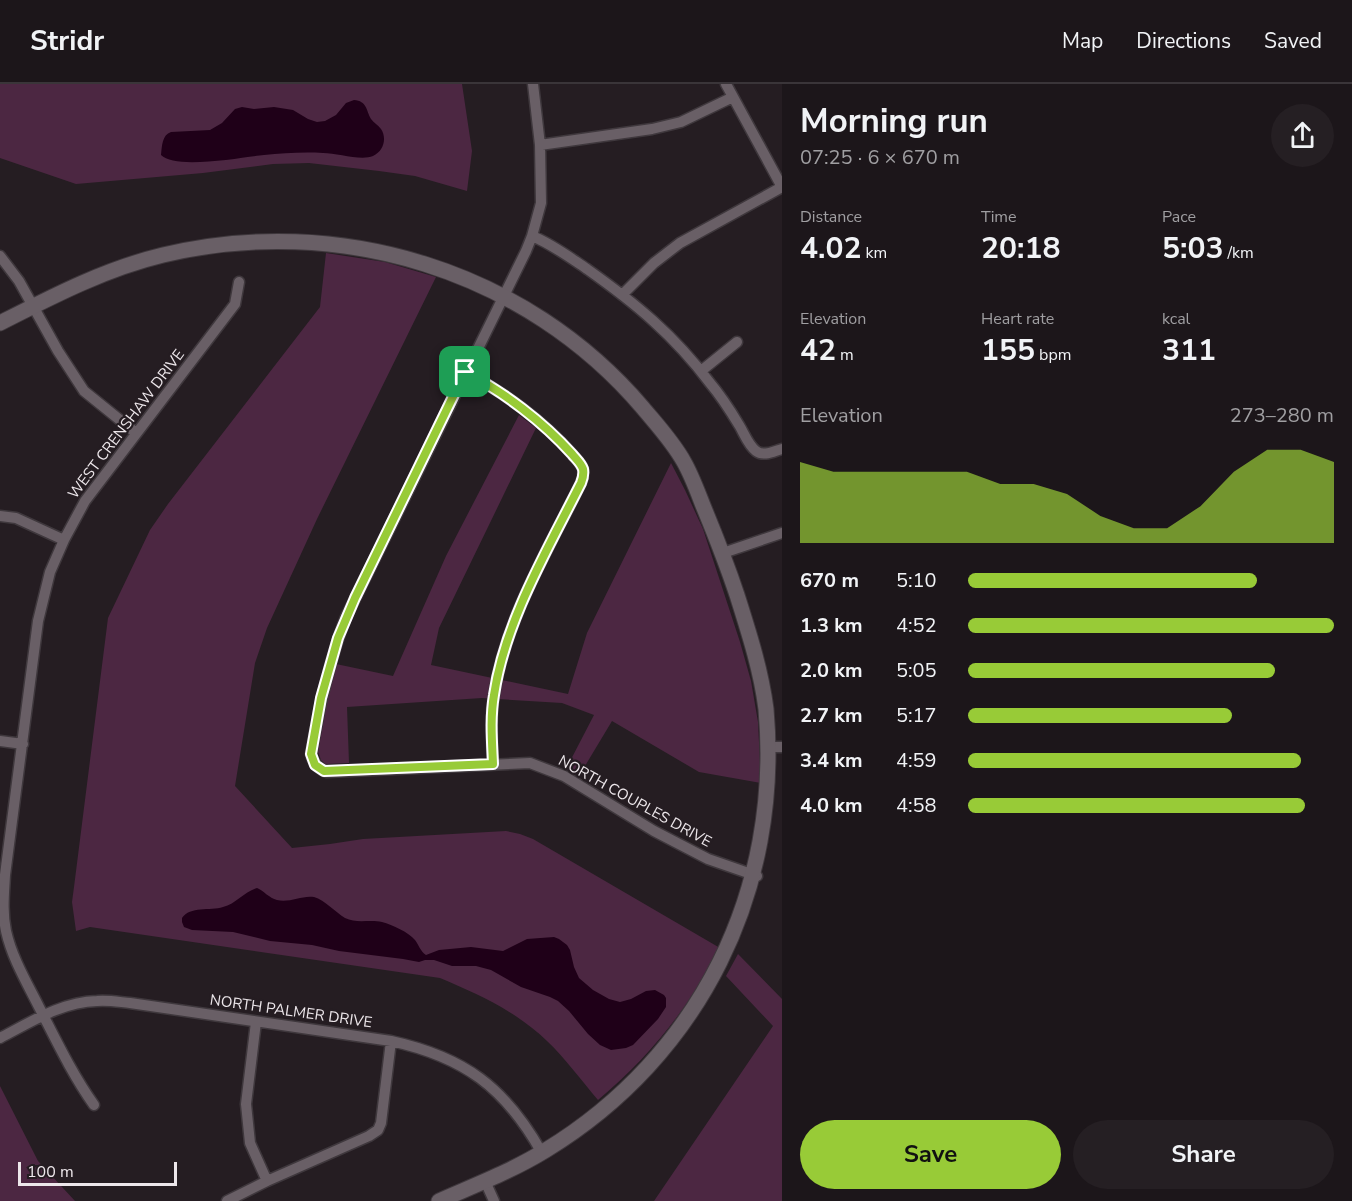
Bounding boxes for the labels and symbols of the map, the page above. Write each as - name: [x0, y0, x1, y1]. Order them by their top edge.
- street label: WEST CRENSHAW DRIVE: [63, 345, 189, 503]
- pin: [439, 346, 490, 397]
- street label: NORTH COUPLES DRIVE: [555, 750, 715, 852]
- street label: NORTH PALMER DRIVE: [209, 990, 373, 1032]
- scale bar: [18, 1159, 177, 1186]

